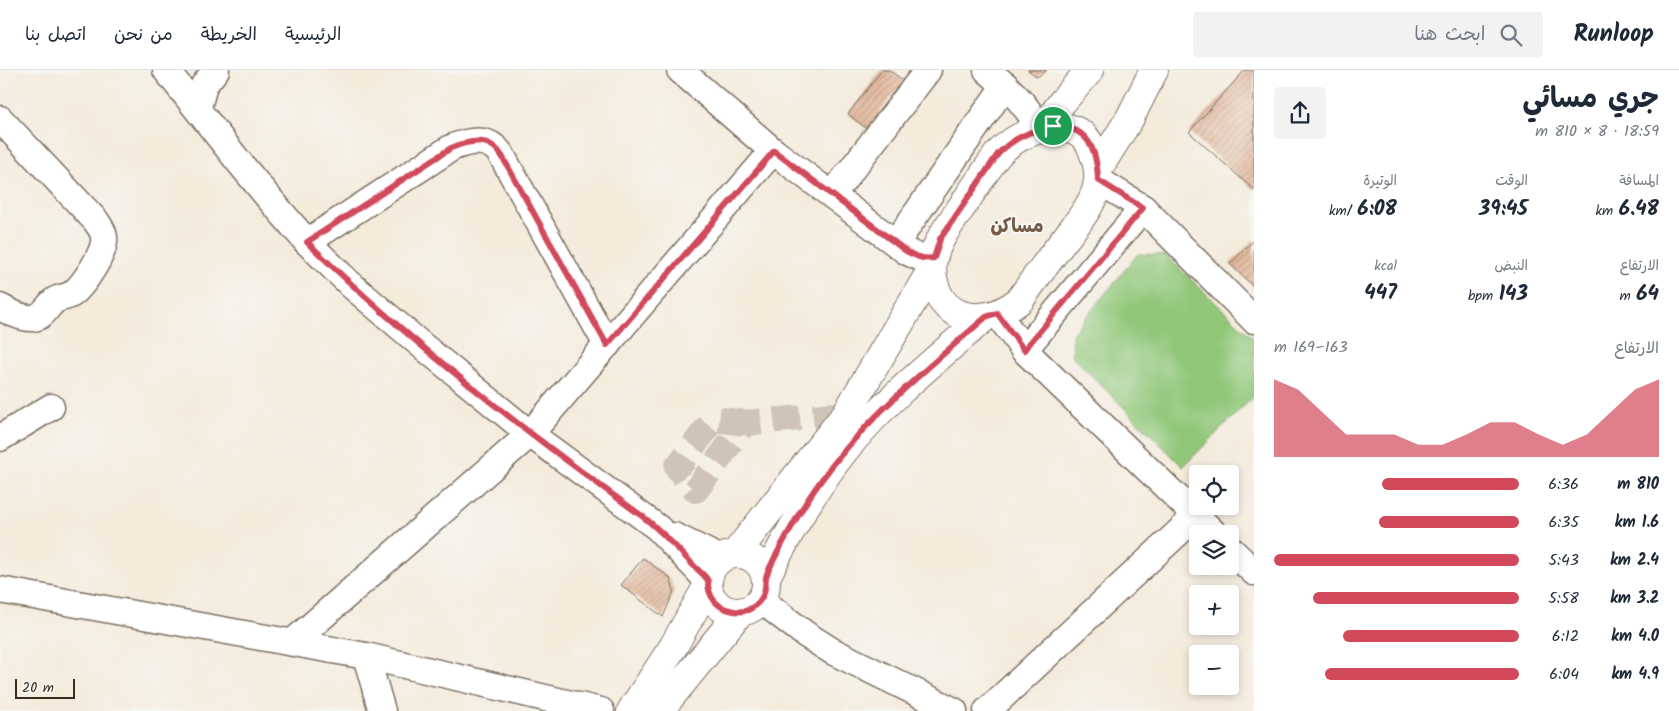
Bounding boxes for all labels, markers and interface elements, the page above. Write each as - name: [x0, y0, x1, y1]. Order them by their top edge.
- search box: [1193, 12, 1543, 57]
- text: Runloop: [1573, 15, 1654, 54]
- text: ابحث هنا: [1414, 20, 1485, 50]
- text: اتصل بنا: [25, 21, 86, 50]
- text: من نحن: [114, 21, 173, 50]
- text: الخريطة: [201, 21, 257, 50]
- text: الرئيسية: [285, 21, 341, 50]
- icon: search: [1497, 21, 1525, 49]
- text: جري مسائي: [1522, 77, 1659, 122]
- button: share: [1274, 87, 1326, 139]
- pin: [1032, 105, 1074, 147]
- icon: arrive: [1039, 112, 1067, 140]
- text: 18:59 · 8 × 810 m: [1535, 119, 1659, 144]
- text: الوتيرة: [1363, 170, 1397, 192]
- text: الوقت: [1495, 170, 1528, 192]
- text: المسافة: [1619, 170, 1659, 192]
- text: 6:08: [1357, 193, 1397, 226]
- text: 39:45: [1479, 193, 1528, 226]
- text: 6.48: [1619, 193, 1659, 226]
- text: /km: [1329, 200, 1357, 222]
- text: km: [1595, 200, 1619, 222]
- district label: مساكن: [990, 212, 1044, 242]
- text: kcal: [1374, 255, 1397, 277]
- text: النبض: [1495, 255, 1528, 277]
- text: الارتفاع: [1620, 255, 1659, 277]
- text: 447: [1364, 277, 1397, 310]
- text: 143: [1499, 278, 1528, 311]
- text: 64: [1636, 278, 1659, 311]
- text: bpm: [1468, 285, 1499, 307]
- text: m: [1619, 285, 1636, 307]
- text: 163–169 m: [1274, 335, 1348, 360]
- text: الارتفاع: [1614, 336, 1659, 361]
- map controls: [1189, 465, 1239, 695]
- button: locate: [1189, 465, 1239, 515]
- text: 6:36: [1548, 472, 1579, 497]
- text: 810 m: [1617, 472, 1659, 497]
- text: 6:35: [1548, 510, 1579, 535]
- text: 1.6 km: [1615, 510, 1659, 535]
- button: layers: [1189, 525, 1239, 575]
- text: 5:43: [1549, 548, 1579, 573]
- text: 2.4 km: [1610, 548, 1659, 573]
- button: +: [1189, 585, 1239, 635]
- text: 5:58: [1548, 586, 1579, 611]
- text: 3.2 km: [1610, 586, 1659, 611]
- text: 6:12: [1552, 624, 1579, 649]
- text: 4.0 km: [1611, 624, 1659, 649]
- button: −: [1189, 645, 1239, 695]
- text: 6:04: [1549, 662, 1579, 687]
- text: 4.9 km: [1611, 662, 1659, 687]
- scale bar: [15, 676, 75, 699]
- text: 20 m: [22, 677, 54, 699]

